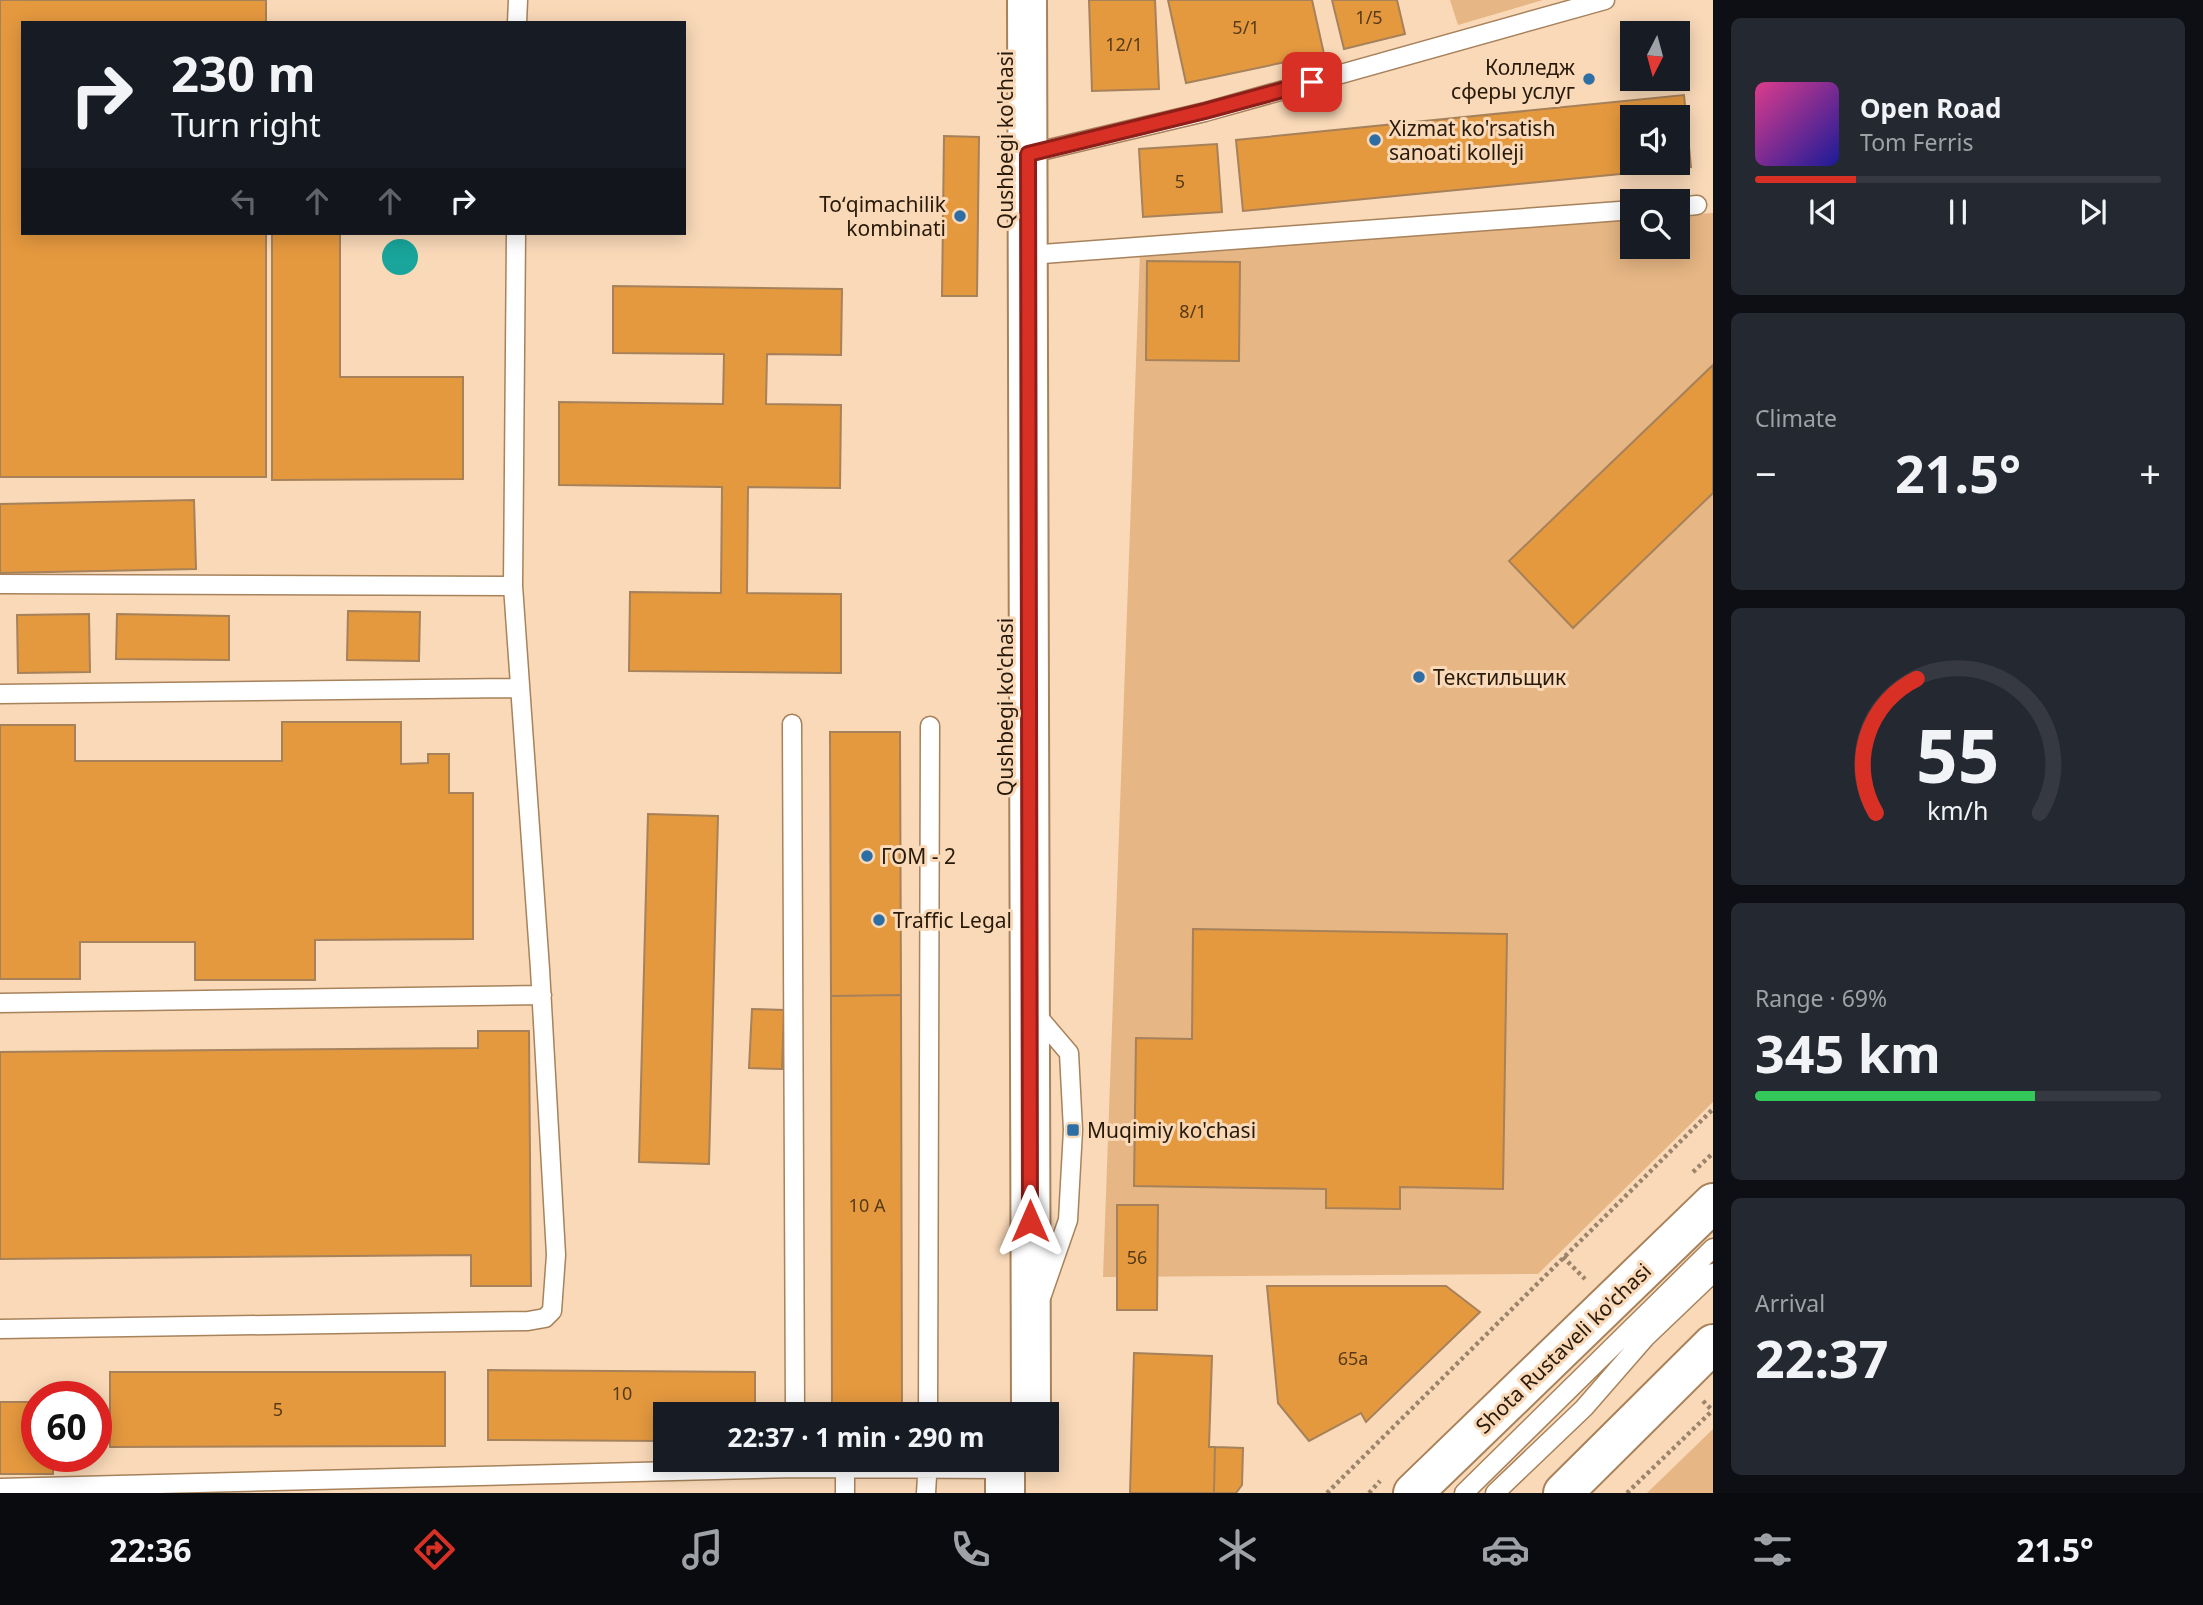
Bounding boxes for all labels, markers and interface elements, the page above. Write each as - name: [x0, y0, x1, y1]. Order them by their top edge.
- house number: 1/5: [1355, 5, 1383, 29]
- house number: 5/1: [1232, 15, 1260, 39]
- north arrow: [1620, 21, 1690, 91]
- map controls: [1620, 21, 1690, 259]
- house number: 12/1: [1105, 32, 1143, 56]
- text: 230 m: [171, 40, 316, 106]
- icon: right: [56, 49, 147, 140]
- street label: Qushbegi ko'chasi: [991, 51, 1019, 229]
- pin: [1282, 52, 1342, 112]
- place label: Колледж сферы услуг: [1451, 53, 1575, 105]
- icon: arrive: [1293, 63, 1331, 101]
- marker: Колледж сферы услуг: [1581, 71, 1597, 87]
- text: Open Road: [1860, 90, 2002, 126]
- text: Turn right: [171, 103, 321, 146]
- button: sound: [1620, 105, 1690, 175]
- place label: Xizmat ko'rsatish sanoati kolleji: [1389, 114, 1555, 166]
- text: Tom Ferris: [1860, 126, 1973, 158]
- marker: Xizmat ko'rsatish sanoati kolleji: [1367, 132, 1383, 148]
- house number: 5: [1175, 169, 1185, 193]
- icon: left: [225, 182, 263, 220]
- icon: ahead: [298, 182, 336, 220]
- icon: ahead: [371, 182, 409, 220]
- icon: right: [444, 182, 482, 220]
- button: search: [1620, 189, 1690, 259]
- place label: Toʻqimachilik kombinati: [819, 190, 947, 242]
- icon: previous: [1804, 193, 1842, 231]
- icon: pause: [1939, 193, 1977, 231]
- icon: next: [2074, 193, 2112, 231]
- marker: Toʻqimachilik kombinati: [952, 208, 968, 224]
- house number: 8/1: [1179, 299, 1207, 323]
- text: Climate: [1755, 402, 1837, 434]
- text: 21.5°: [1895, 437, 2021, 508]
- text: −: [1755, 447, 1777, 499]
- text: +: [2139, 447, 2161, 499]
- street label: Qushbegi ko'chasi: [991, 618, 1019, 796]
- place label: Текстильщик: [1433, 663, 1566, 691]
- marker: Текстильщик: [1411, 669, 1427, 685]
- text: 55: [1916, 705, 2000, 804]
- text: km/h: [1927, 792, 1989, 826]
- place label: ГОМ - 2: [881, 842, 956, 870]
- marker: ГОМ - 2: [859, 848, 875, 864]
- place label: Traffic Legal: [893, 906, 1012, 934]
- marker: Traffic Legal: [871, 912, 887, 928]
- text: Range · 69%: [1755, 982, 1887, 1014]
- text: 345 km: [1755, 1017, 1941, 1088]
- place label: Muqimiy ko'chasi: [1087, 1116, 1256, 1144]
- marker: Muqimiy ko'chasi: [1065, 1122, 1081, 1138]
- position arrow: [993, 1184, 1067, 1258]
- house number: 10 A: [849, 1193, 886, 1217]
- house number: 56: [1127, 1245, 1147, 1269]
- street label: Shota Rustaveli ko'chasi: [1469, 1257, 1657, 1439]
- text: Arrival: [1755, 1287, 1825, 1319]
- text: 22:37: [1755, 1322, 1889, 1393]
- house number: 65a: [1338, 1346, 1368, 1370]
- speed limit sign: 60: [21, 1381, 112, 1472]
- house number: 10: [612, 1381, 632, 1405]
- house number: 5: [273, 1397, 283, 1421]
- text: 22:37 · 1 min · 290 m: [728, 1419, 984, 1455]
- icon: directions: [410, 1525, 459, 1574]
- icon: music: [678, 1525, 727, 1574]
- icon: phone: [946, 1525, 995, 1574]
- icon: climate: [1213, 1525, 1262, 1574]
- icon: car: [1481, 1525, 1530, 1574]
- icon: filters: [1748, 1525, 1797, 1574]
- text: 22:36: [109, 1528, 192, 1571]
- text: 21.5°: [2016, 1528, 2094, 1571]

